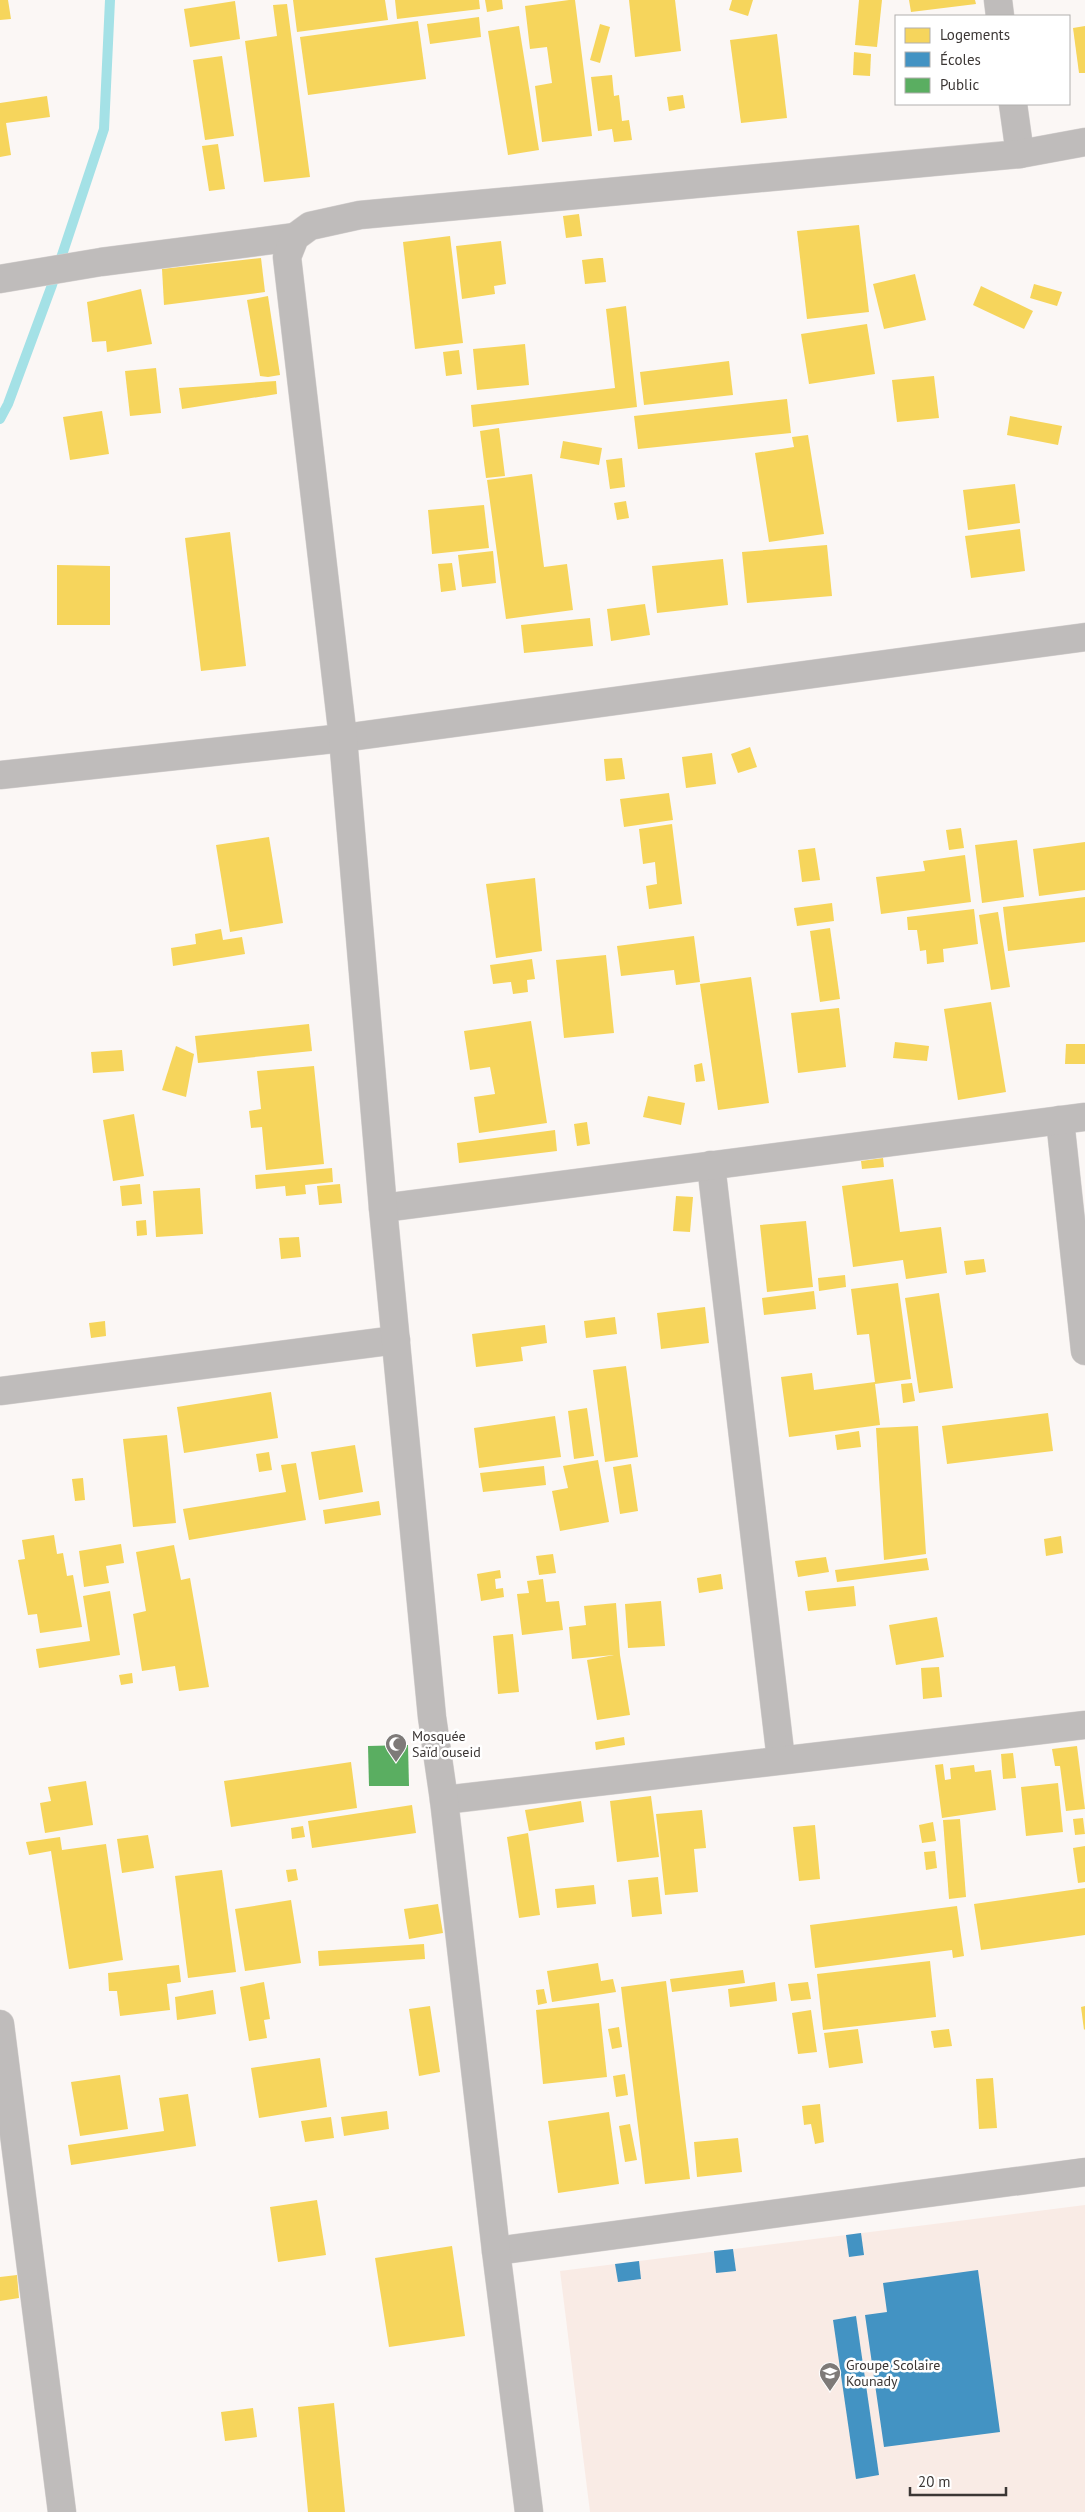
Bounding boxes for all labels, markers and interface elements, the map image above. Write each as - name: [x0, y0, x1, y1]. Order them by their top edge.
- legend: [895, 15, 1070, 105]
- text: Logements: [940, 25, 1010, 44]
- text: Écoles: [940, 50, 981, 69]
- text: Public: [940, 75, 979, 94]
- place label: Mosquée Saïd ouseid: [412, 1727, 481, 1761]
- mosque icon: Mosquée Saïd ouseid: [384, 1732, 408, 1763]
- place label: Groupe Scolaire Kounady: [846, 2356, 940, 2390]
- school or university icon: Groupe Scolaire Kounady: [818, 2361, 842, 2392]
- scale bar: [910, 2464, 1006, 2496]
- text: 20 m: [918, 2472, 951, 2491]

